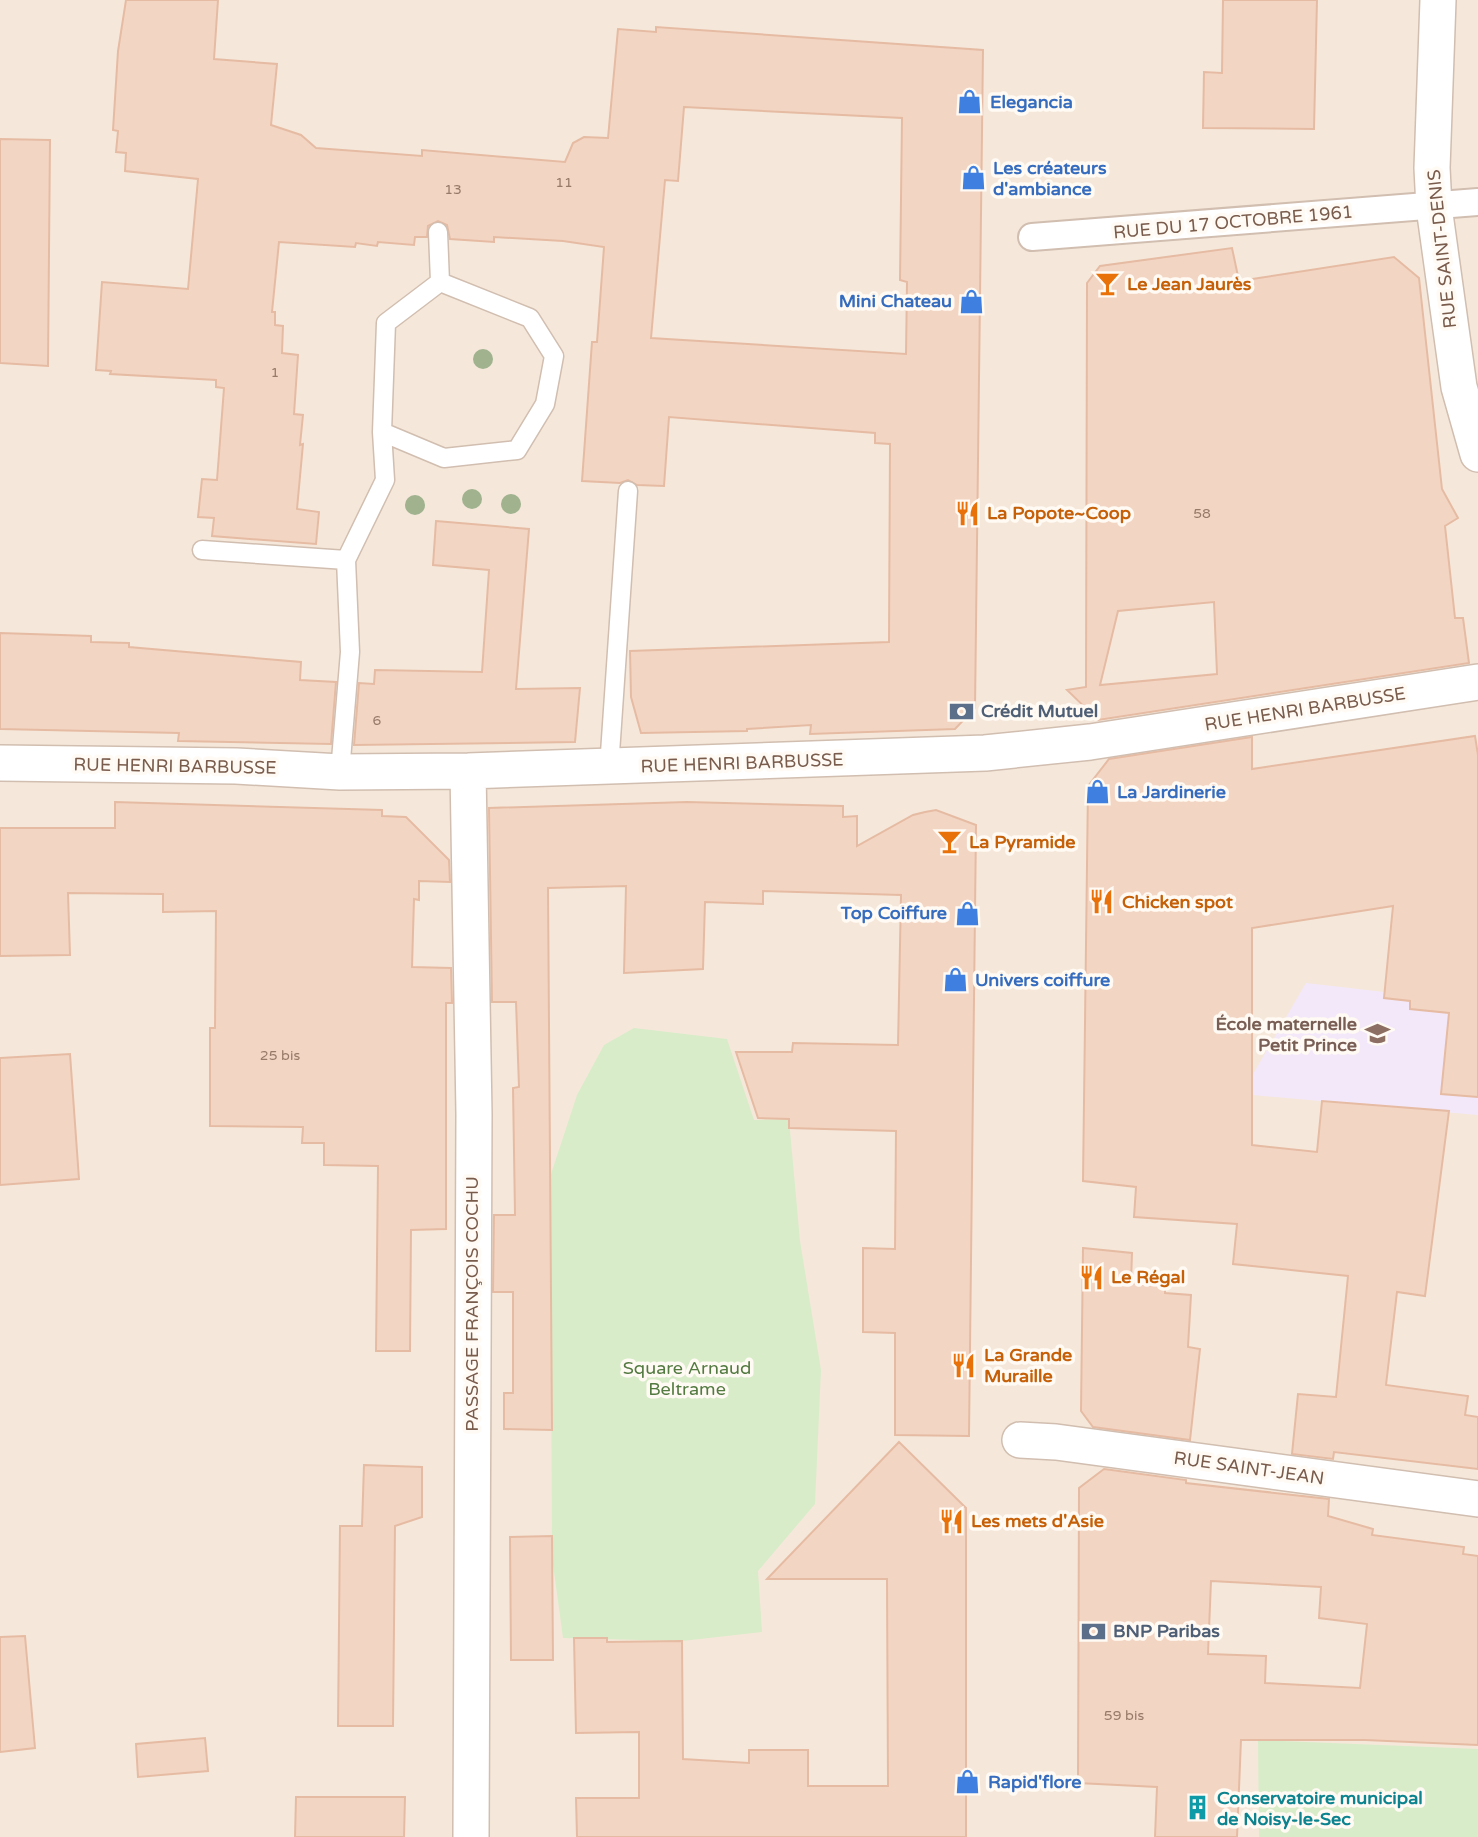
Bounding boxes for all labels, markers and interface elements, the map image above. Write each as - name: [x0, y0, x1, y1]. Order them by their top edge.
- shop icon: Elegancia: [956, 88, 984, 116]
- place label: Elegancia: [990, 91, 1073, 113]
- place label: Les créateurs d'ambiance: [993, 157, 1107, 200]
- shop icon: Les créateurs d'ambiance: [959, 164, 987, 192]
- street label: RUE SAINT-DENIS: [1423, 169, 1461, 329]
- house number: 11: [555, 174, 573, 191]
- house number: 13: [444, 181, 462, 198]
- street label: RUE DU 17 OCTOBRE 1961: [1112, 201, 1354, 243]
- bar icon: Le Jean Jaurès: [1093, 270, 1121, 298]
- place label: Le Jean Jaurès: [1127, 273, 1252, 295]
- shop icon: Mini Chateau: [958, 287, 986, 315]
- place label: Mini Chateau: [839, 290, 952, 312]
- house number: 1: [271, 364, 279, 381]
- restaurant icon: La Popote~Coop: [953, 499, 981, 527]
- place label: La Popote~Coop: [987, 502, 1131, 524]
- house number: 58: [1193, 505, 1211, 522]
- street label: RUE HENRI BARBUSSE: [1203, 682, 1407, 736]
- bank icon: Crédit Mutuel: [947, 697, 975, 725]
- place label: Crédit Mutuel: [981, 700, 1098, 722]
- house number: 6: [373, 712, 382, 729]
- street label: RUE HENRI BARBUSSE: [640, 748, 844, 778]
- street label: RUE HENRI BARBUSSE: [73, 753, 277, 779]
- shop icon: La Jardinerie: [1083, 778, 1111, 806]
- place label: La Jardinerie: [1117, 781, 1226, 803]
- bar icon: La Pyramide: [935, 828, 963, 856]
- place label: La Pyramide: [969, 831, 1076, 853]
- restaurant icon: Chicken spot: [1088, 888, 1116, 916]
- place label: Chicken spot: [1122, 891, 1233, 913]
- shop icon: Top Coiffure: [953, 899, 981, 927]
- place label: Top Coiffure: [840, 902, 947, 924]
- shop icon: Univers coiffure: [941, 966, 969, 994]
- place label: Univers coiffure: [975, 969, 1110, 991]
- place label: École maternelle Petit Prince: [1215, 1013, 1357, 1056]
- school or university icon: École maternelle Petit Prince: [1363, 1020, 1391, 1048]
- house number: 25 bis: [260, 1047, 300, 1064]
- street label: PASSAGE FRANÇOIS COCHU: [461, 1176, 483, 1432]
- restaurant icon: Le Régal: [1077, 1263, 1105, 1291]
- place label: Le Régal: [1111, 1266, 1185, 1288]
- place label: La Grande Muraille: [984, 1344, 1072, 1387]
- restaurant icon: La Grande Muraille: [950, 1351, 978, 1379]
- park label: Square Arnaud Beltrame: [623, 1357, 751, 1400]
- street label: RUE SAINT-JEAN: [1172, 1447, 1326, 1489]
- restaurant icon: Les mets d'Asie: [937, 1507, 965, 1535]
- place label: Les mets d'Asie: [971, 1510, 1104, 1532]
- bank icon: BNP Paribas: [1079, 1617, 1107, 1645]
- place label: BNP Paribas: [1113, 1620, 1220, 1642]
- house number: 59 bis: [1104, 1707, 1144, 1724]
- shop icon: Rapid'flore: [954, 1768, 982, 1796]
- place label: Rapid'flore: [988, 1771, 1081, 1793]
- place label: Conservatoire municipal de Noisy-le-Sec: [1217, 1787, 1423, 1830]
- building icon: Conservatoire municipal de Noisy-le-Sec: [1183, 1794, 1211, 1822]

